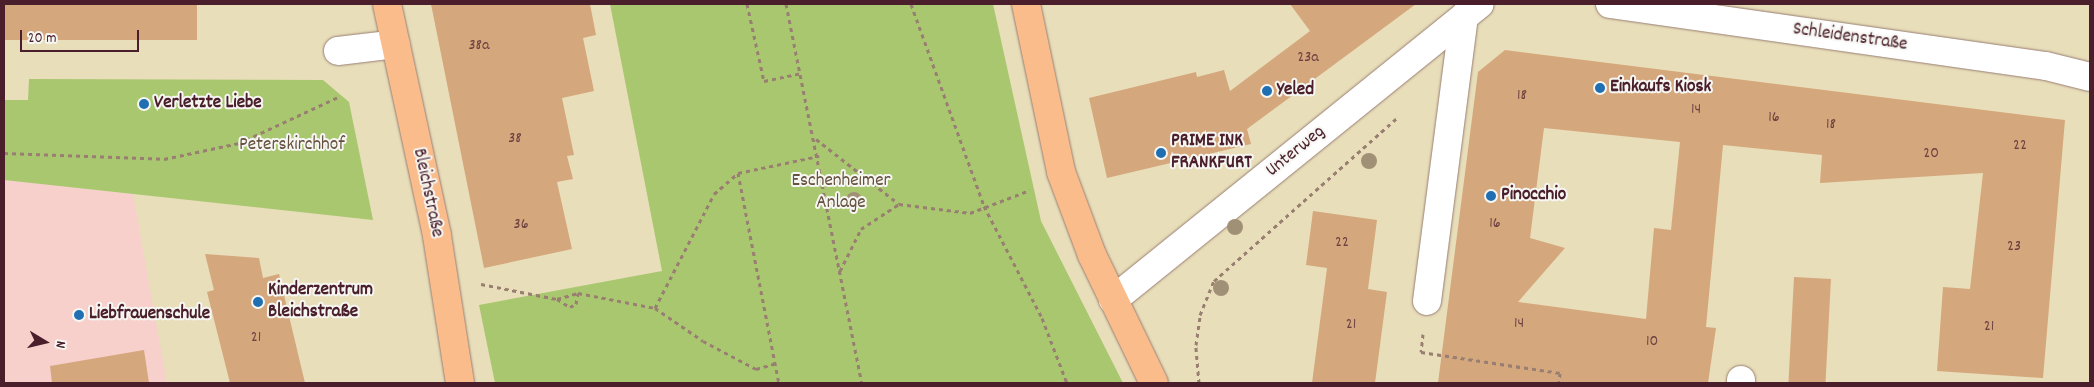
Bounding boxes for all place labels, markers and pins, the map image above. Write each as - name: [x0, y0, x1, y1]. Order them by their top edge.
- place label: Einkaufs Kiosk: [1610, 77, 1711, 99]
- place label: Yeled: [1277, 80, 1314, 102]
- marker: Einkaufs Kiosk: [1594, 82, 1606, 94]
- marker: Yeled: [1261, 85, 1273, 97]
- place label: Verletzte Liebe: [154, 93, 262, 115]
- marker: Verletzte Liebe: [138, 98, 150, 110]
- place label: PRIME INK FRANKFURT: [1171, 131, 1252, 175]
- marker: PRIME INK FRANKFURT: [1155, 147, 1167, 159]
- place label: Pinocchio: [1501, 185, 1566, 207]
- marker: Pinocchio: [1485, 190, 1497, 202]
- place label: Kinderzentrum Bleichstraße: [268, 280, 373, 324]
- marker: Kinderzentrum Bleichstraße: [252, 296, 264, 308]
- place label: Liebfrauenschule: [89, 304, 210, 326]
- marker: Liebfrauenschule: [73, 309, 85, 321]

